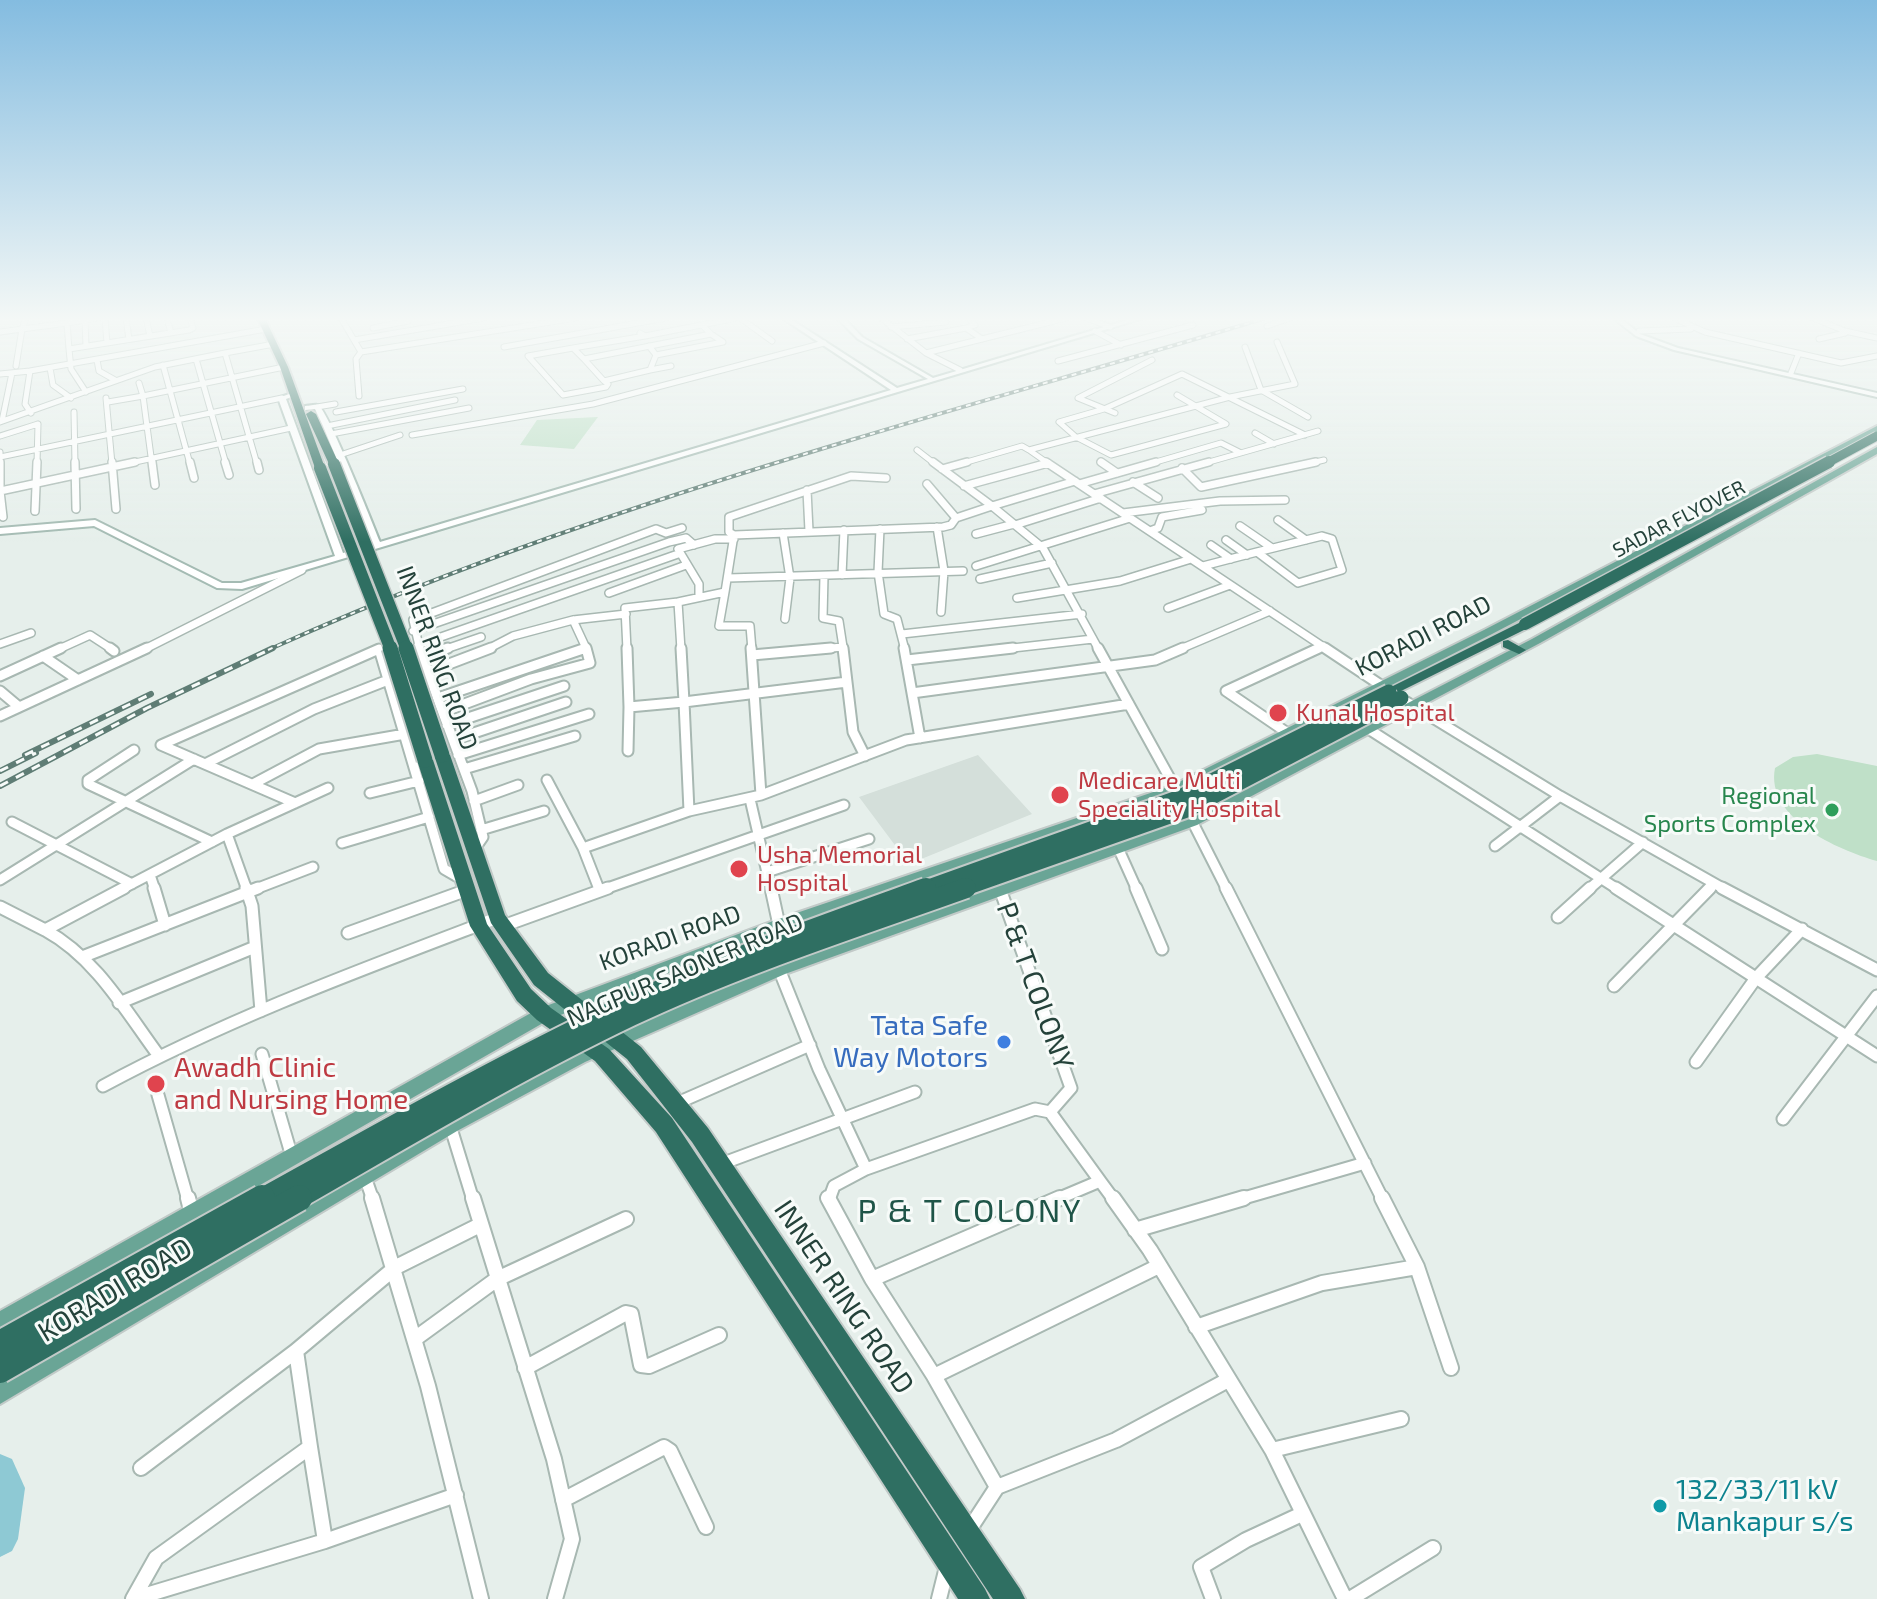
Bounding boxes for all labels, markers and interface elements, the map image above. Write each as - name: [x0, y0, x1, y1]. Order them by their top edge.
- street label: SADAR FLYOVER: [1609, 475, 1749, 563]
- street label: INNER RING ROAD: [390, 562, 484, 754]
- street label: KORADI ROAD: [1350, 589, 1496, 683]
- place label: Kunal Hospital: [1296, 699, 1455, 727]
- marker: Kunal Hospital: [1267, 702, 1289, 724]
- place label: Medicare Multi Speciality Hospital: [1078, 767, 1281, 823]
- place label: Regional Sports Complex: [1644, 782, 1816, 838]
- marker: Medicare Multi Speciality Hospital: [1049, 784, 1071, 806]
- marker: Regional Sports Complex: [1823, 801, 1841, 819]
- place label: Usha Memorial Hospital: [757, 841, 922, 897]
- marker: Usha Memorial Hospital: [728, 858, 750, 880]
- street label: P & T COLONY: [989, 898, 1081, 1074]
- street label: KORADI ROAD: [595, 899, 745, 977]
- street label: NAGPUR SAONER ROAD: [563, 907, 807, 1033]
- place label: Tata Safe Way Motors: [833, 1009, 988, 1075]
- marker: Tata Safe Way Motors: [995, 1033, 1013, 1051]
- place label: Awadh Clinic and Nursing Home: [174, 1051, 408, 1117]
- marker: Awadh Clinic and Nursing Home: [145, 1073, 167, 1095]
- district label: P & T COLONY: [858, 1192, 1082, 1230]
- street label: INNER RING ROAD: [767, 1194, 921, 1400]
- street label: KORADI ROAD: [32, 1231, 198, 1349]
- place label: 132/33/11 kV Mankapur s/s: [1676, 1473, 1854, 1539]
- marker: 132/33/11 kV Mankapur s/s: [1651, 1497, 1669, 1515]

